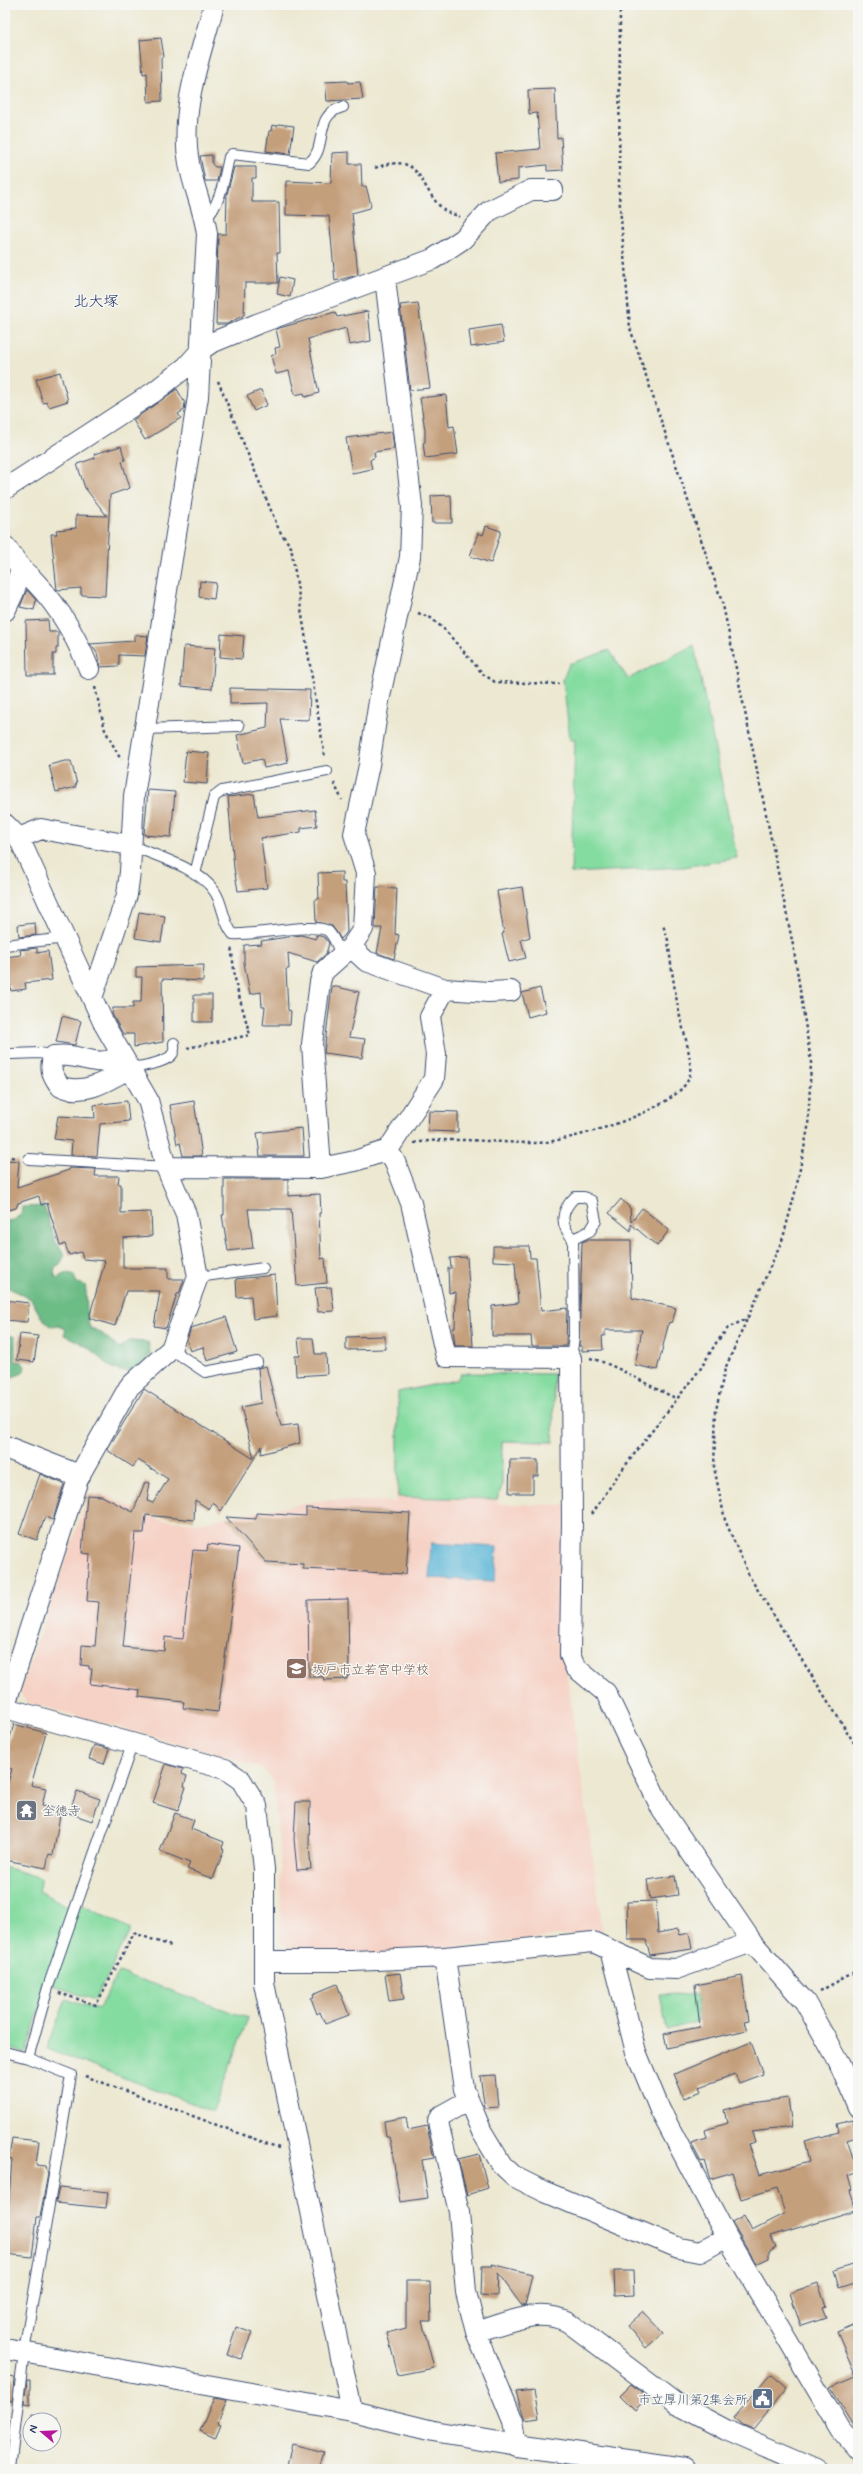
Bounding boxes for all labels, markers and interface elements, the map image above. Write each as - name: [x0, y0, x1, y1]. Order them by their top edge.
- district label: 北大塚: [73, 292, 119, 312]
- school or university icon: 坂戸市立若宮中学校: [284, 1656, 310, 1682]
- place label: 坂戸市立若宮中学校: [312, 1662, 429, 1679]
- temple icon: 全徳寺: [13, 1797, 39, 1823]
- place label: 全徳寺: [42, 1803, 81, 1820]
- public building icon: 市立厚川第2集会所: [750, 2386, 776, 2412]
- place label: 市立厚川第2集会所: [638, 2392, 748, 2409]
- north arrow: [22, 2412, 62, 2452]
- text: N: [26, 2423, 41, 2435]

